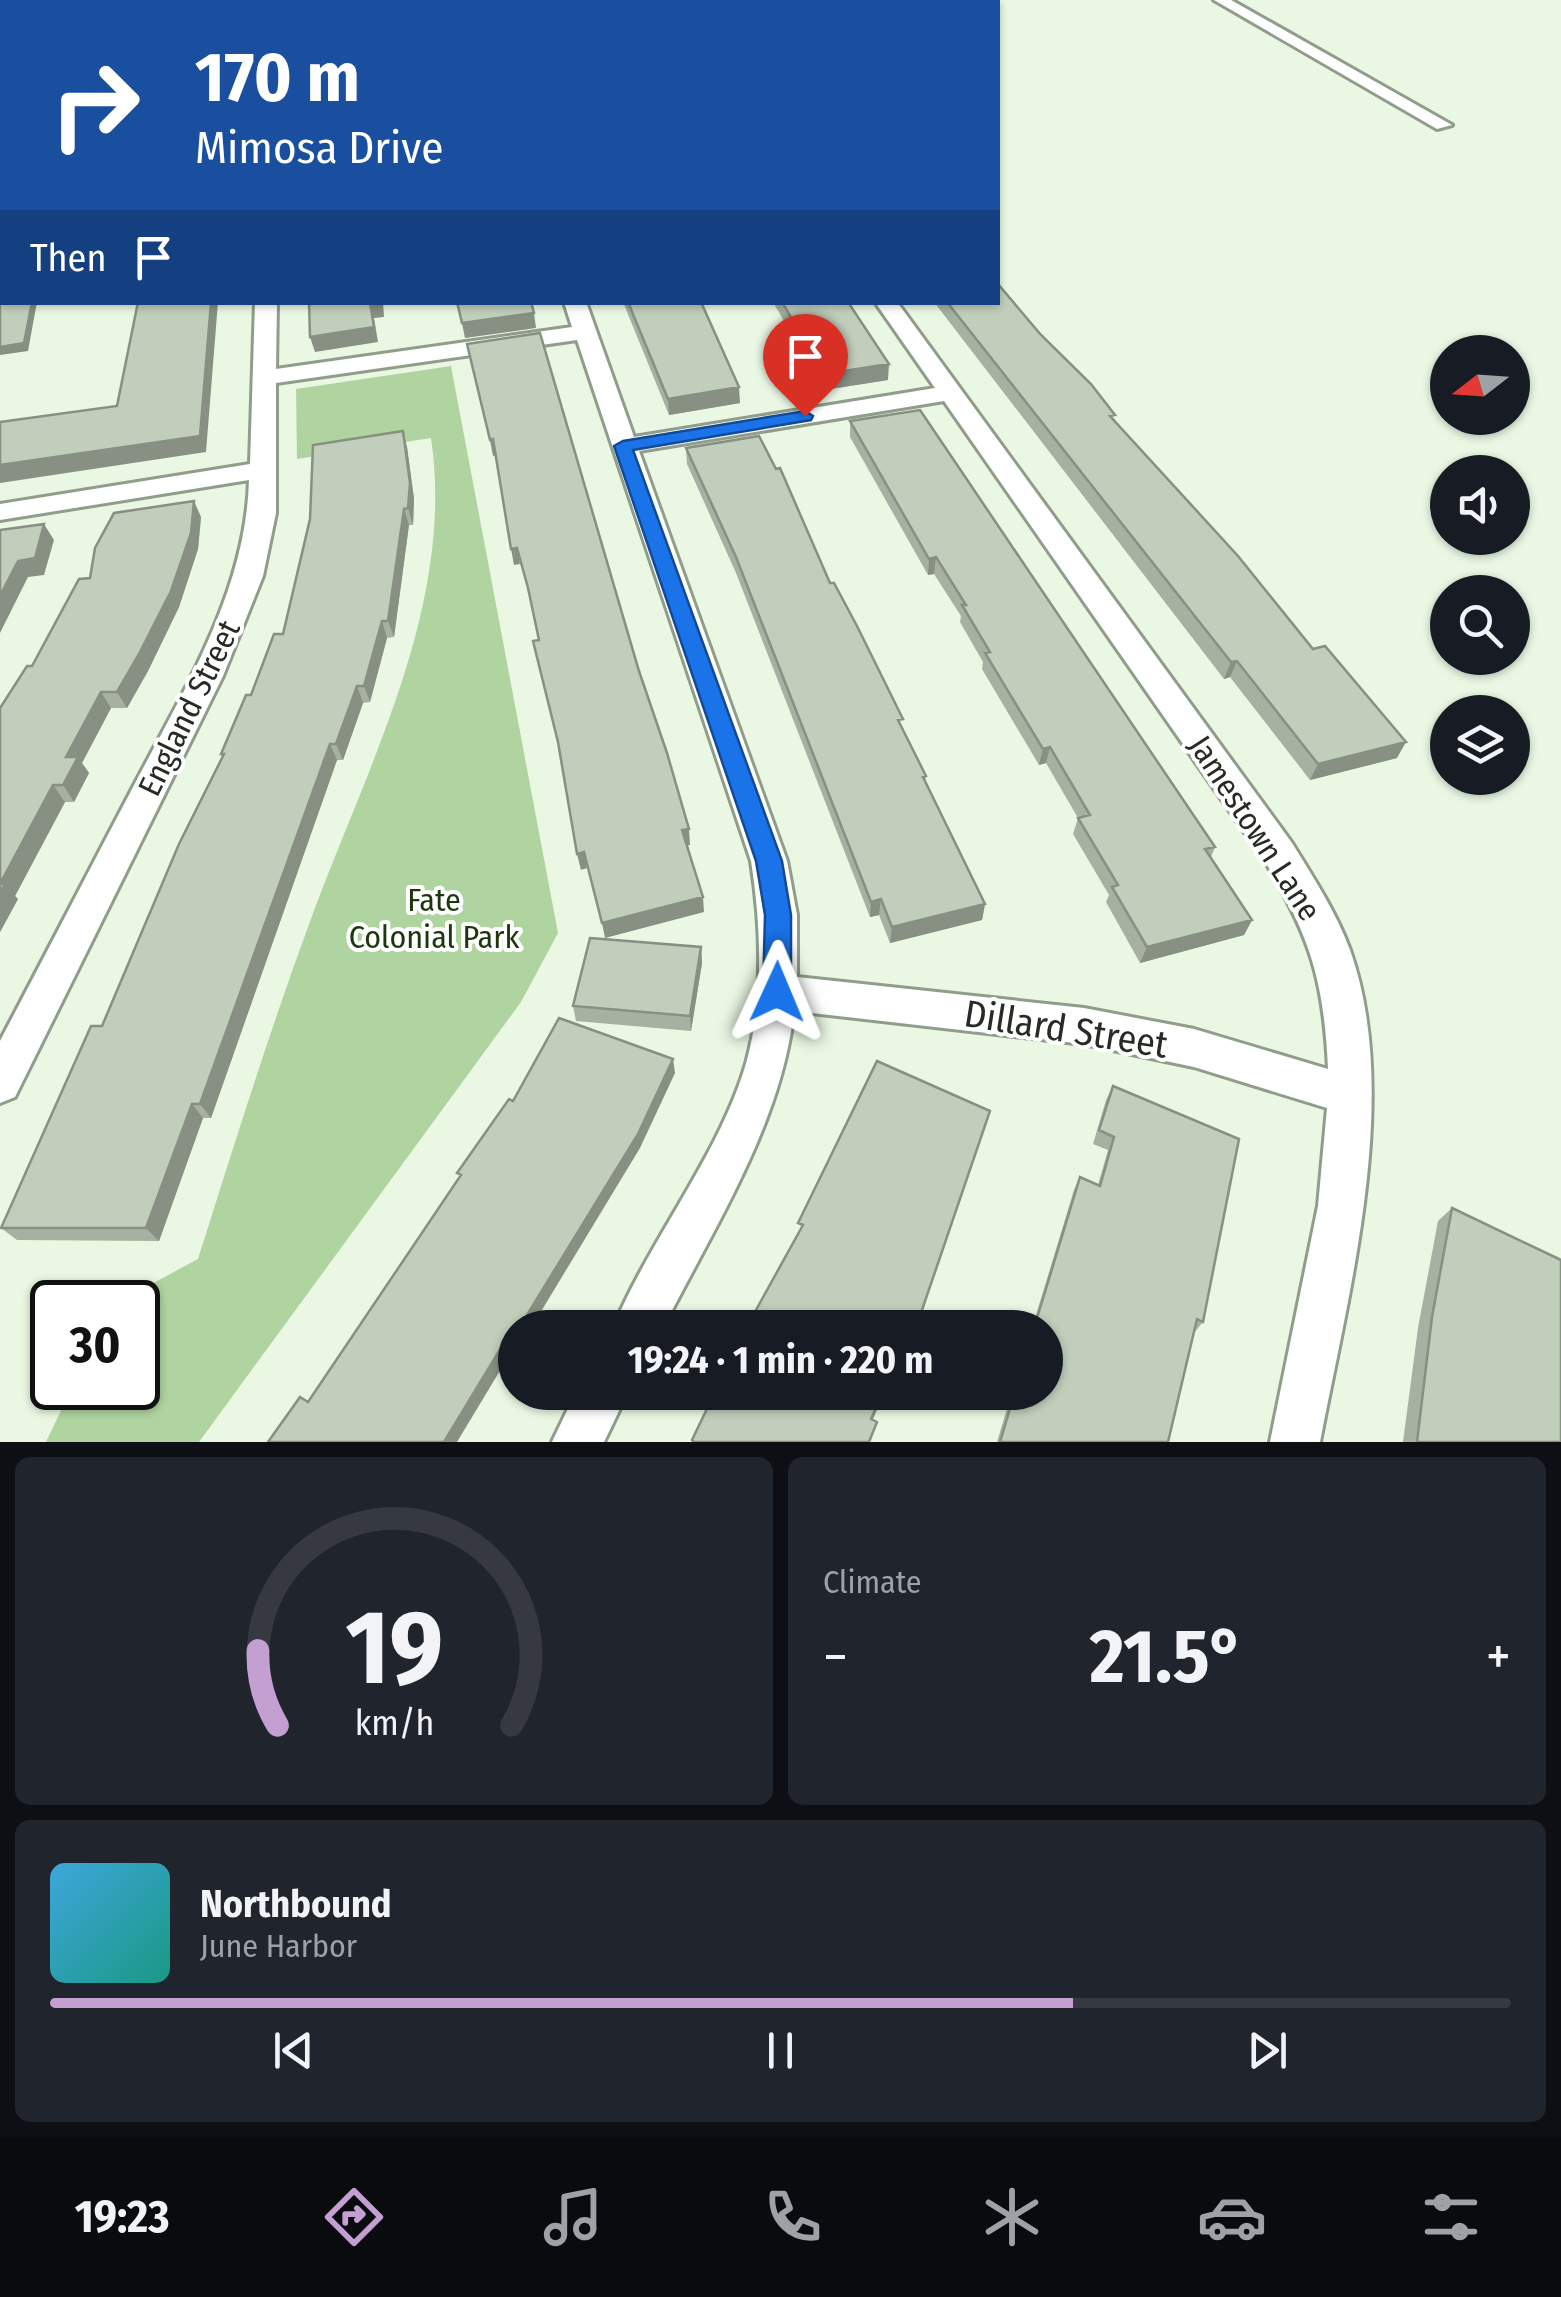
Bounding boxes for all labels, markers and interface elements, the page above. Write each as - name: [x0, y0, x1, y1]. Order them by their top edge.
- text: 170 m: [195, 36, 360, 120]
- icon: right: [30, 40, 160, 170]
- text: Mimosa Drive: [195, 121, 443, 175]
- icon: arrive: [126, 230, 181, 285]
- text: Then: [30, 235, 106, 281]
- pin: [763, 314, 848, 417]
- icon: arrive: [778, 329, 833, 384]
- north arrow: [1430, 335, 1530, 435]
- map controls: [1430, 335, 1530, 795]
- button: sound: [1430, 455, 1530, 555]
- button: search: [1430, 575, 1530, 675]
- street label: England Street: [130, 613, 248, 802]
- button: layers: [1430, 695, 1530, 795]
- street label: Jamestown Lane: [1181, 728, 1329, 928]
- park label: Fate Colonial Park: [349, 881, 519, 956]
- position arrow: [725, 940, 829, 1044]
- street label: Dillard Street: [961, 990, 1171, 1068]
- speed limit sign: 30: [30, 1280, 160, 1410]
- text: 19:24 · 1 min · 220 m: [628, 1337, 933, 1383]
- text: Climate: [823, 1563, 922, 1601]
- text: 19: [345, 1586, 443, 1711]
- text: 21.5°: [1090, 1612, 1244, 1702]
- text: −: [823, 1624, 848, 1690]
- text: +: [1486, 1624, 1511, 1690]
- text: km/h: [354, 1702, 434, 1744]
- text: Northbound: [200, 1881, 392, 1927]
- text: June Harbor: [200, 1927, 357, 1965]
- icon: previous: [266, 2023, 321, 2078]
- icon: pause: [753, 2023, 808, 2078]
- icon: next: [1240, 2023, 1295, 2078]
- icon: directions: [319, 2182, 389, 2252]
- icon: music: [538, 2182, 608, 2252]
- icon: phone: [758, 2182, 828, 2252]
- icon: climate: [977, 2182, 1047, 2252]
- icon: car: [1197, 2182, 1267, 2252]
- icon: filters: [1416, 2182, 1486, 2252]
- text: 19:23: [75, 2190, 169, 2244]

